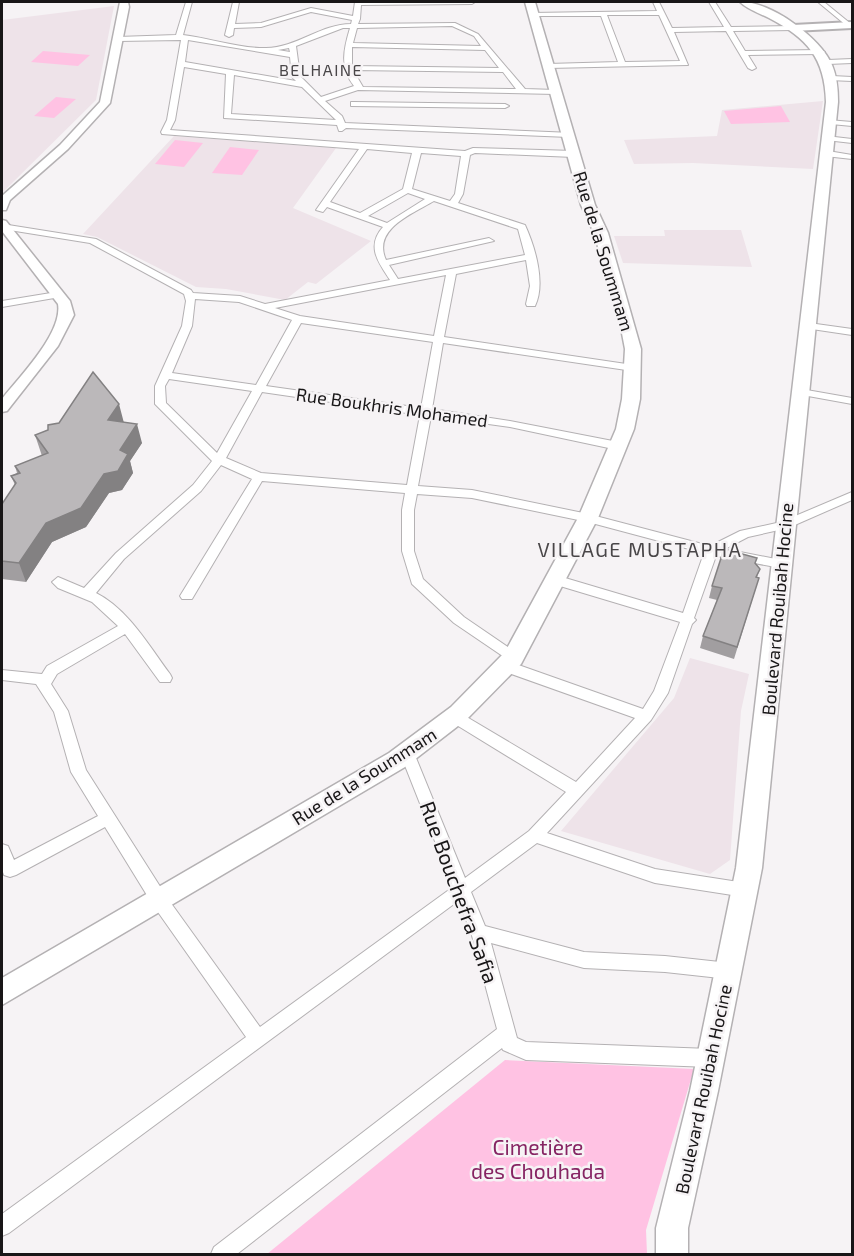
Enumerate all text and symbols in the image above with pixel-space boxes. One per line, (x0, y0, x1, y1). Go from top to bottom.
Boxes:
district label: BELHAINE (279, 60, 363, 79)
street label: Rue de la Soummam (569, 168, 639, 334)
street label: Rue Boukhris Mohamed (295, 383, 489, 431)
street label: Boulevard Rouibah Hocine (757, 502, 797, 716)
district label: VILLAGE MUSTAPHA (537, 537, 743, 561)
street label: Rue de la Soummam (288, 723, 440, 829)
street label: Rue Bouchefra Safia (415, 798, 505, 986)
street label: Boulevard Rouibah Hocine (670, 982, 736, 1196)
park label: Cimetière des Chouhada (471, 1134, 605, 1183)

